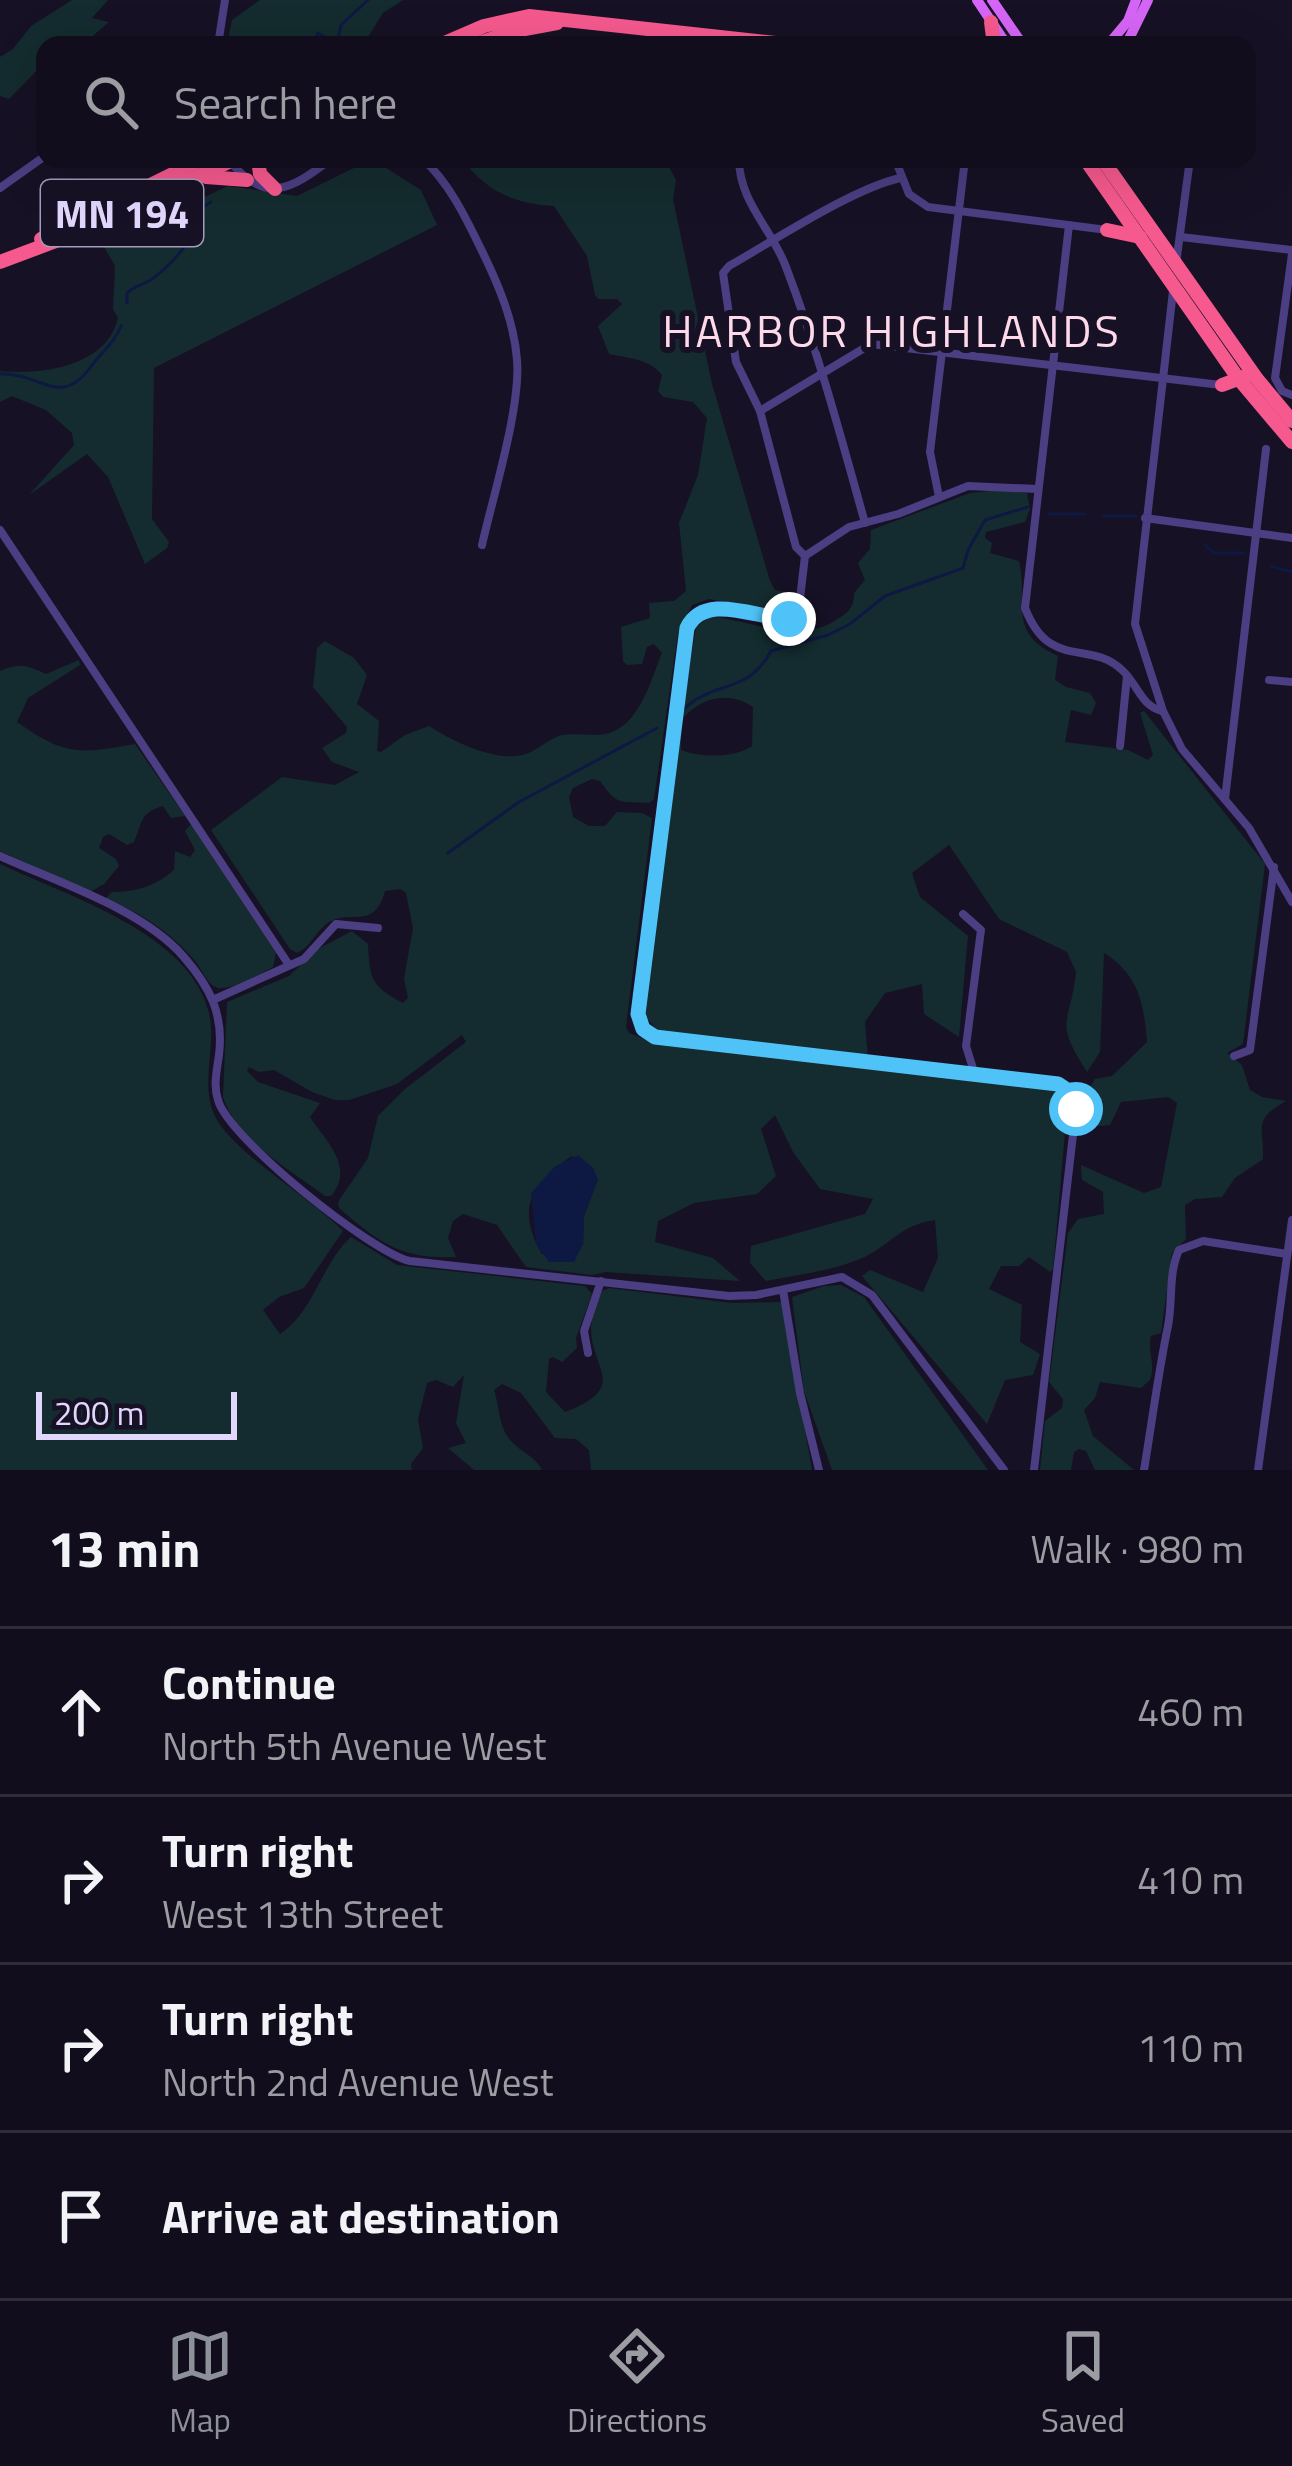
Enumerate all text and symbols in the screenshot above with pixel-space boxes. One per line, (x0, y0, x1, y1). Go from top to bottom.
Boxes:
search box (36, 36, 1256, 168)
text: Search here (174, 68, 397, 136)
icon: search (78, 69, 144, 135)
road number: MN 194 (41, 180, 203, 246)
district label: HARBOR HIGHLANDS (662, 296, 1122, 364)
route end (762, 592, 816, 646)
route start (1049, 1082, 1103, 1136)
scale bar (36, 1386, 237, 1439)
text: 200 m (54, 1388, 144, 1438)
text: 13 min (48, 1509, 201, 1587)
text: Walk · 980 m (1030, 1519, 1244, 1578)
text: Continue (162, 1648, 336, 1716)
icon: ahead (48, 1679, 114, 1745)
text: 460 m (1137, 1682, 1244, 1741)
text: North 5th Avenue West (162, 1716, 546, 1775)
text: Turn right (162, 1816, 353, 1884)
icon: right (48, 1847, 114, 1913)
text: 410 m (1137, 1850, 1244, 1909)
text: West 13th Street (162, 1884, 443, 1943)
text: Turn right (162, 1984, 353, 2052)
icon: right (48, 2015, 114, 2081)
text: 110 m (1137, 2018, 1244, 2077)
text: North 2nd Avenue West (162, 2052, 553, 2111)
text: Arrive at destination (162, 2182, 560, 2250)
icon: arrive (48, 2183, 114, 2249)
tab: Map (167, 2323, 233, 2445)
tab: Directions (567, 2323, 707, 2445)
tab: Saved (1041, 2323, 1125, 2445)

